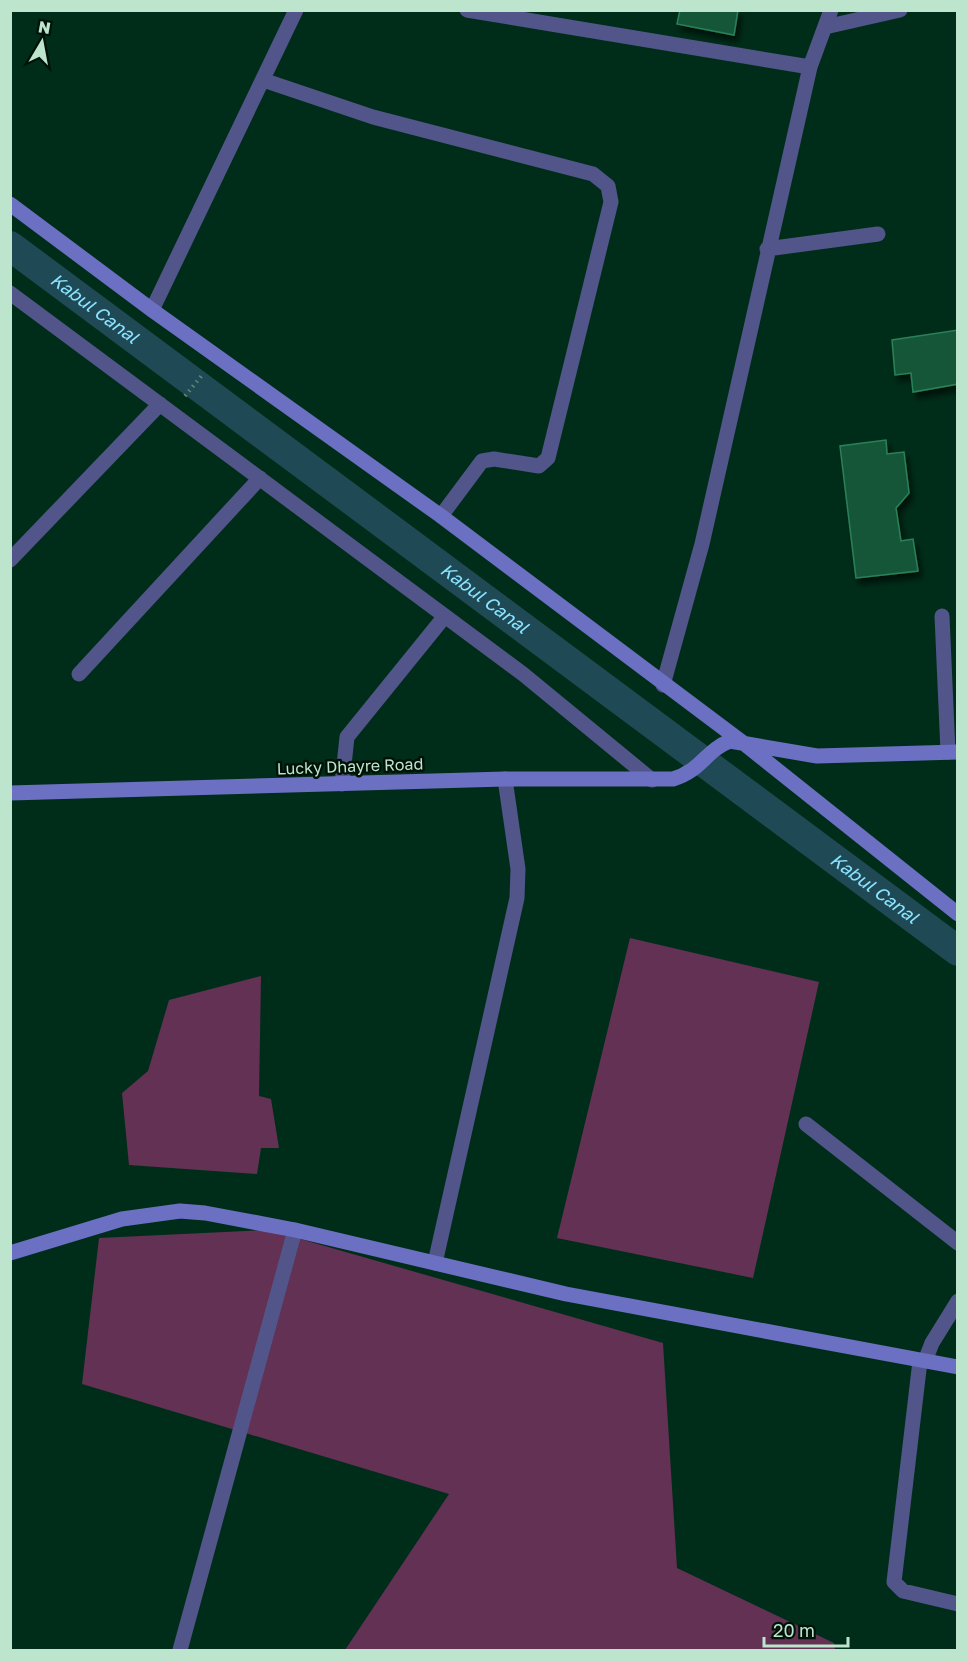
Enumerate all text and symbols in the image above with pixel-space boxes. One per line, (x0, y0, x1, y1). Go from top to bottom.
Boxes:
north arrow (12, 12, 72, 72)
text: N (37, 16, 52, 38)
water label: Kabul Canal (47, 268, 144, 348)
water label: Kabul Canal (437, 558, 534, 638)
street label: Lucky Dhayre Road (276, 753, 424, 779)
water label: Kabul Canal (826, 848, 924, 929)
scale bar (764, 1610, 848, 1648)
text: 20 m (773, 1619, 815, 1641)

